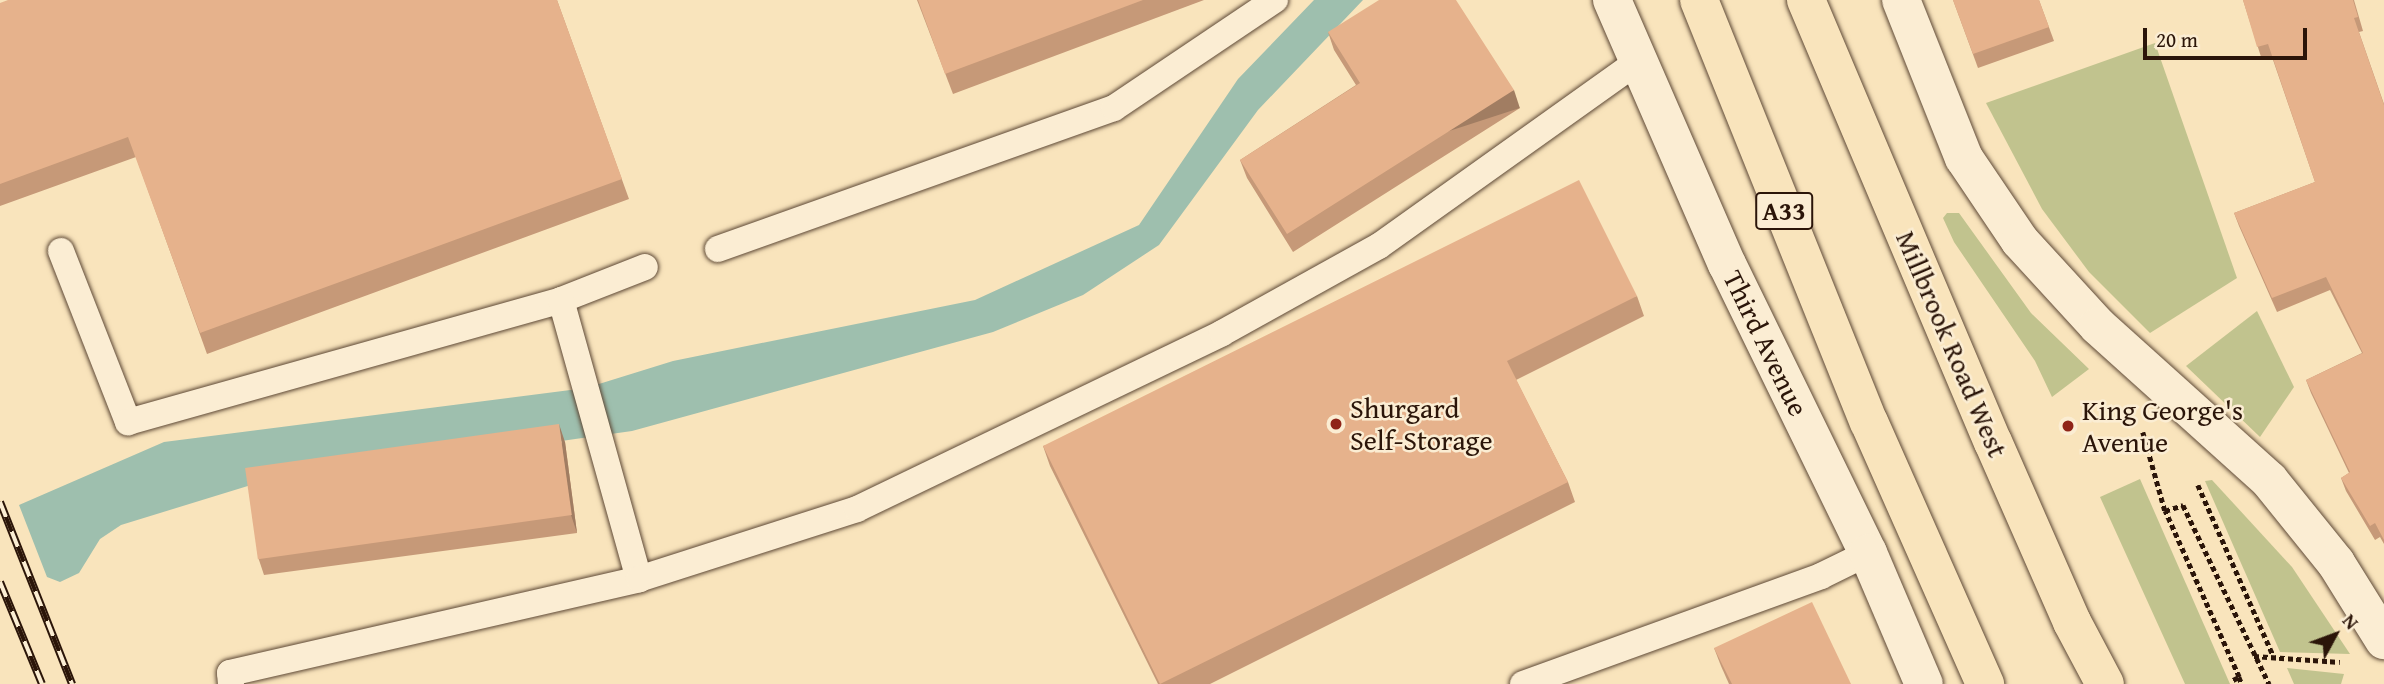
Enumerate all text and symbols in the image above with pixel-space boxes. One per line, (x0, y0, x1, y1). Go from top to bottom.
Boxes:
scale bar (2146, 14, 2310, 58)
text: 20 m (2156, 24, 2198, 55)
road number: A33 (1754, 188, 1814, 233)
street label: Millbrook Road West (1889, 226, 2015, 462)
street label: Third Avenue (1716, 265, 1816, 421)
place label: Shurgard Self-Storage (1350, 391, 1493, 457)
place label: King George's Avenue (2082, 393, 2243, 459)
marker: Shurgard Self-Storage (1328, 416, 1344, 432)
marker: King George's Avenue (2060, 418, 2076, 434)
north arrow (2300, 600, 2370, 670)
text: N (2336, 607, 2366, 635)

